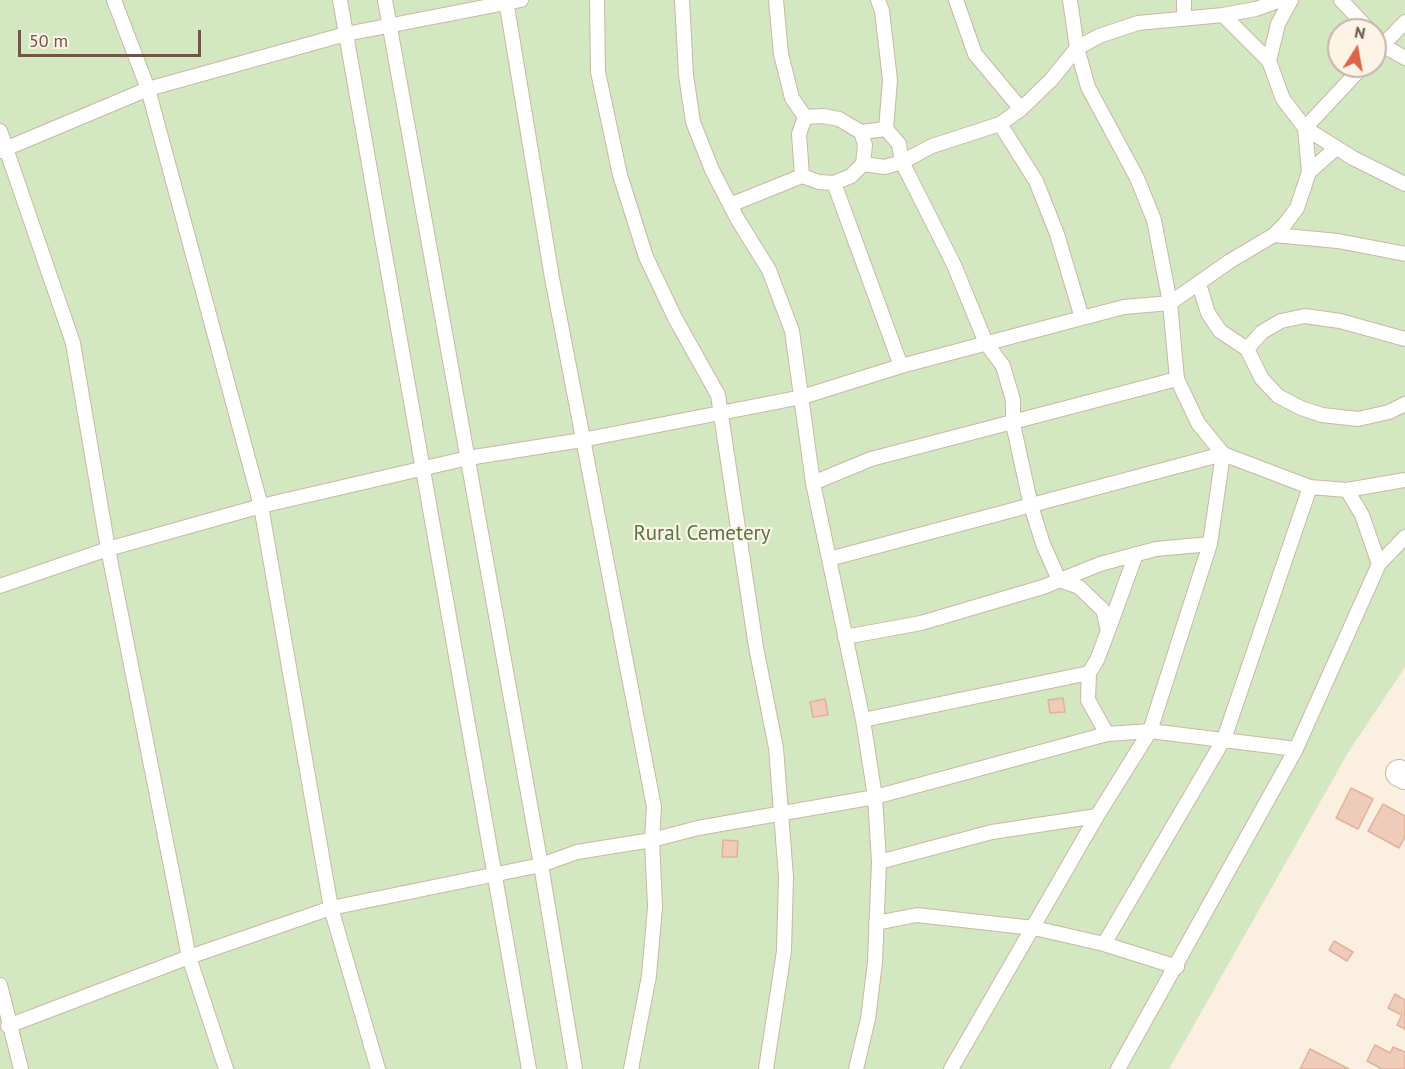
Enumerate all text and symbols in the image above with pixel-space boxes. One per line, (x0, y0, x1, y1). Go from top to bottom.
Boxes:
scale bar (21, 18, 204, 56)
north arrow (1327, 18, 1387, 78)
text: N (1353, 21, 1367, 43)
text: 50 m (29, 29, 68, 52)
park label: Rural Cemetery (633, 521, 771, 547)

